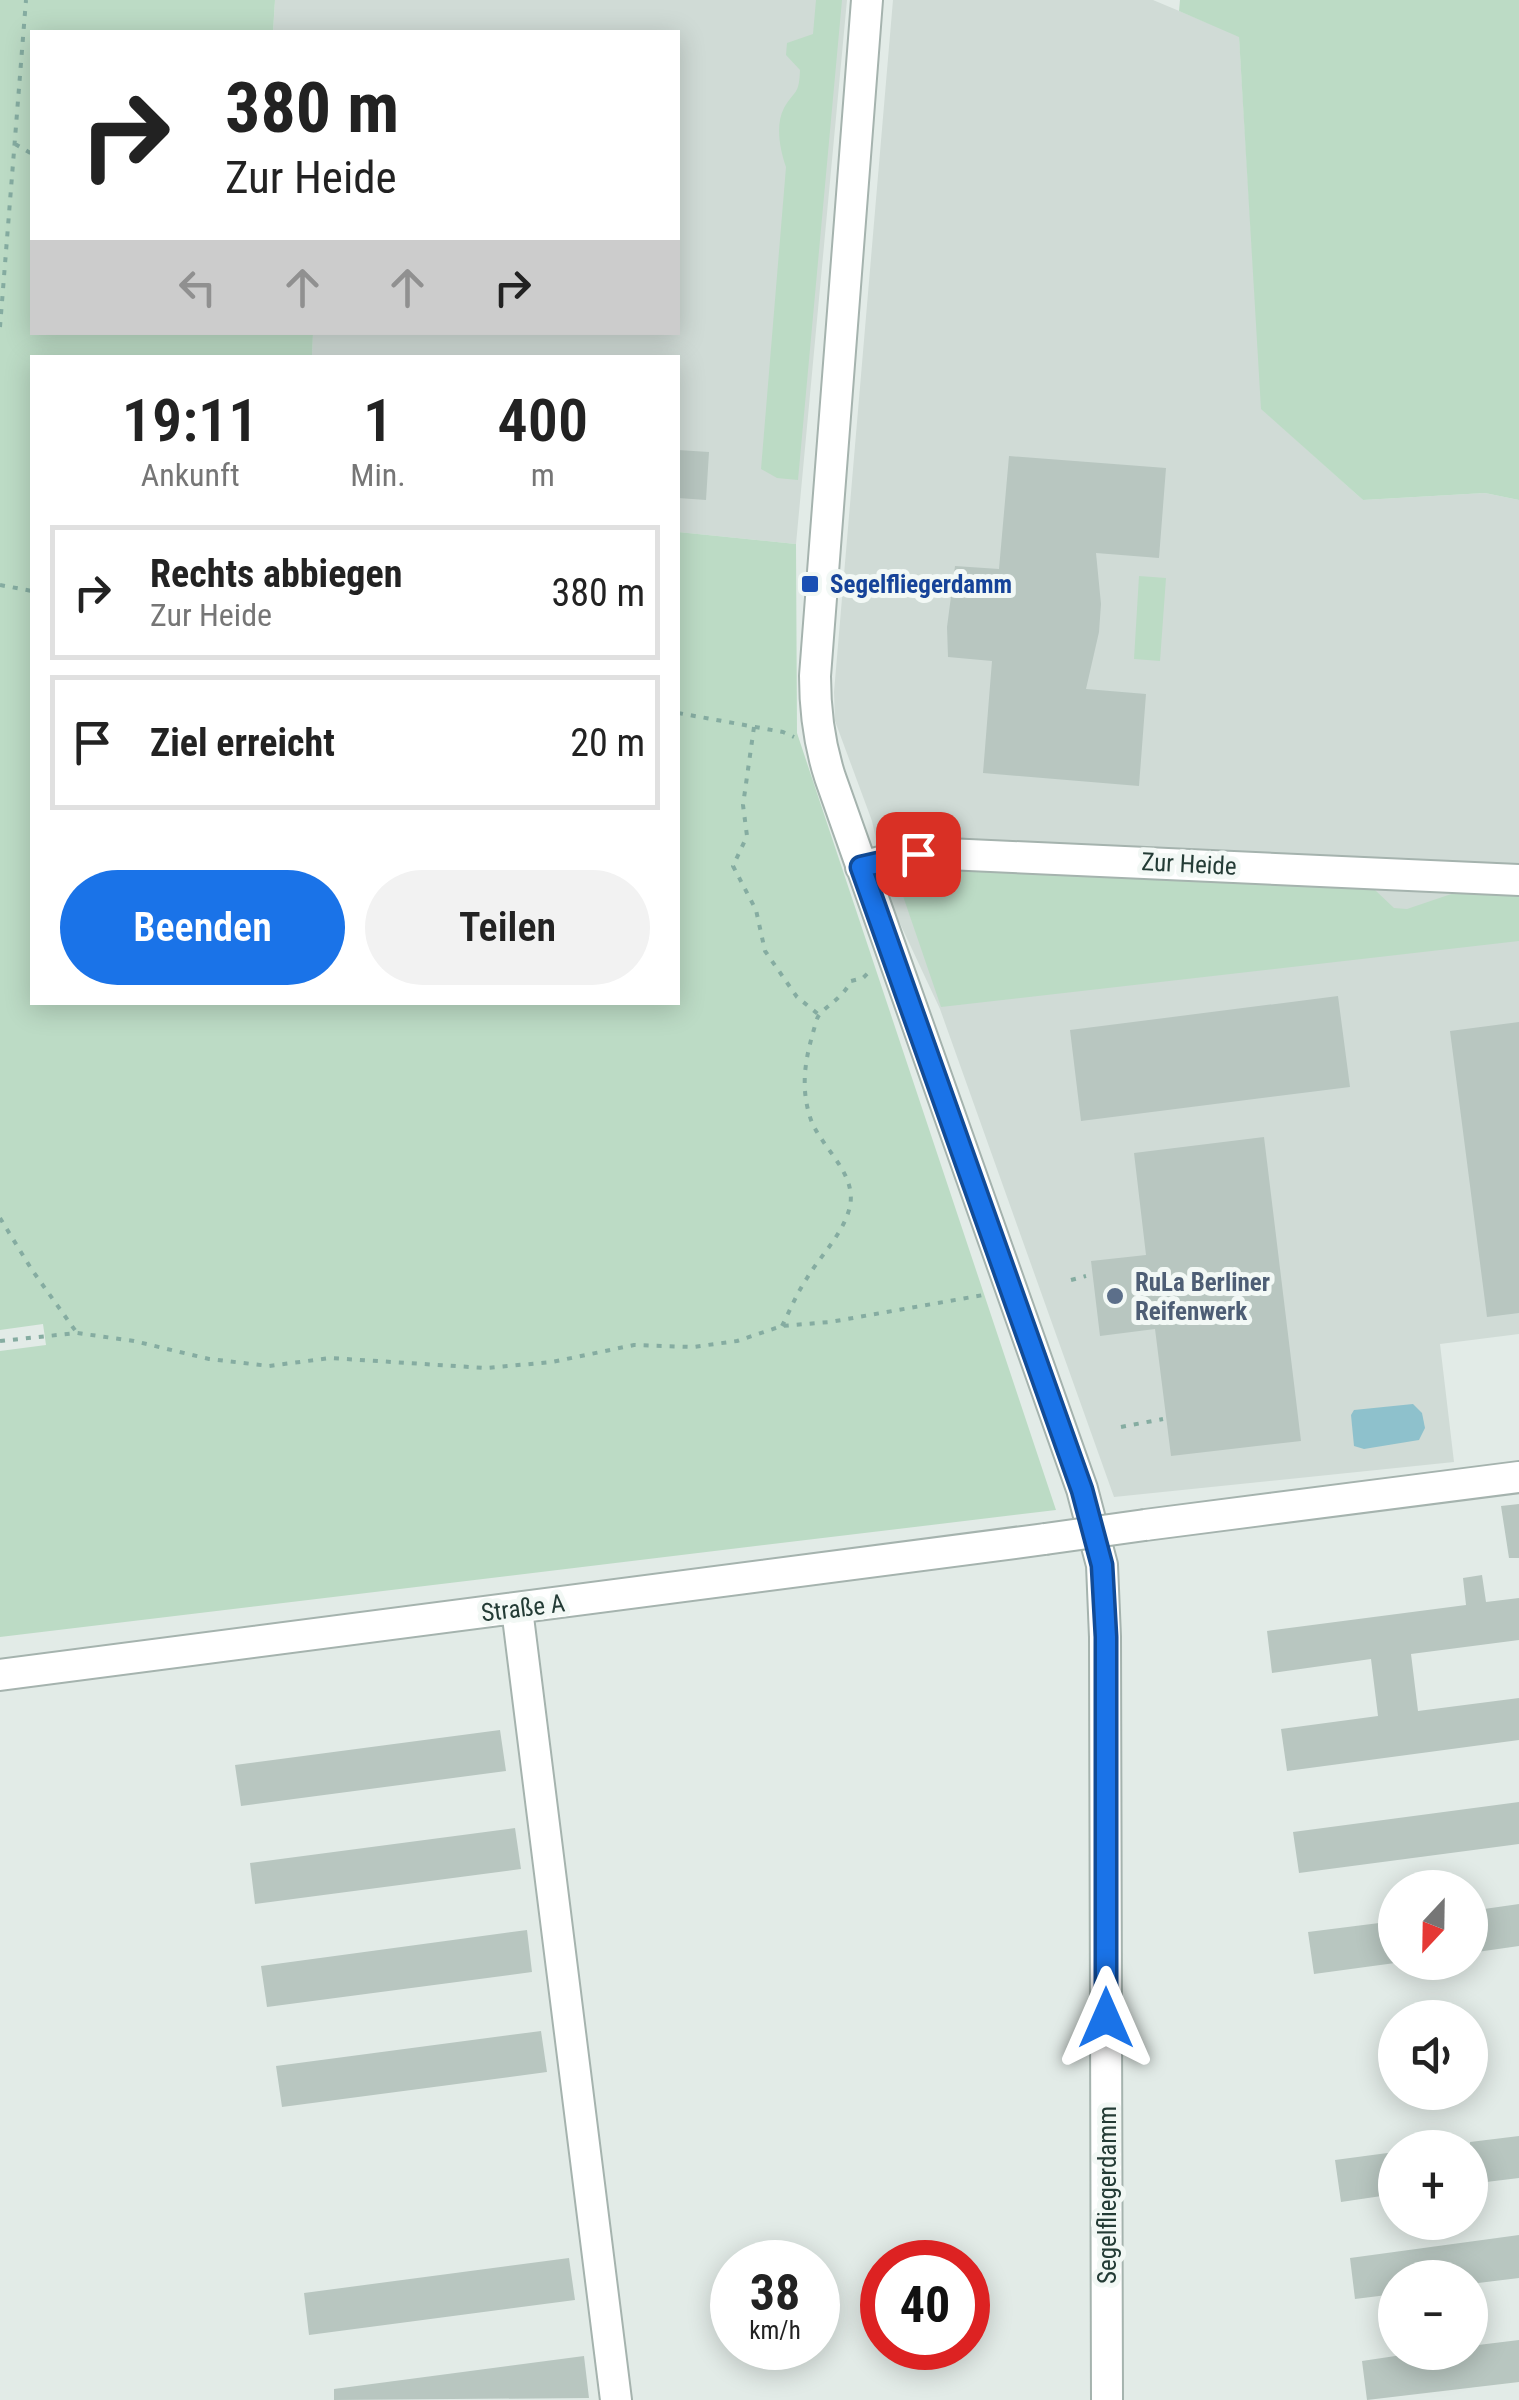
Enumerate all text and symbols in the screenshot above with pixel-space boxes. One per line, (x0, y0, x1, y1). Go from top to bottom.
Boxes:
text: 380 m (225, 67, 399, 149)
icon: right (60, 70, 190, 200)
text: Zur Heide (225, 151, 397, 204)
icon: left (170, 260, 225, 315)
icon: ahead (275, 260, 330, 315)
icon: ahead (380, 260, 435, 315)
icon: right (485, 260, 540, 315)
text: 19:11 (122, 385, 258, 456)
text: 1 (363, 385, 393, 456)
text: 400 (498, 385, 588, 456)
text: Ankunft (141, 456, 240, 494)
text: Min. (350, 456, 406, 494)
text: m (531, 456, 555, 494)
text: Rechts abbiegen (150, 552, 402, 596)
icon: right (65, 565, 120, 620)
place label: Segelfliegerdamm (830, 570, 1012, 599)
text: 380 m (551, 571, 645, 615)
marker: Segelfliegerdamm (799, 573, 821, 595)
text: Zur Heide (150, 596, 272, 634)
icon: arrive (65, 715, 120, 770)
text: Ziel erreicht (150, 721, 335, 765)
text: 20 m (570, 721, 645, 765)
pin (876, 812, 961, 897)
icon: arrive (891, 827, 946, 882)
street label: Zur Heide (1141, 847, 1237, 881)
button: Beenden (60, 870, 345, 985)
button: Teilen (365, 870, 650, 985)
place label: RuLa Berliner Reifenwerk (1135, 1268, 1270, 1326)
marker: RuLa Berliner Reifenwerk (1104, 1285, 1126, 1307)
street label: Straße A (479, 1588, 567, 1628)
north arrow (1378, 1870, 1488, 1980)
map controls (1378, 1870, 1488, 2370)
position arrow (1054, 1966, 1158, 2070)
button: sound (1378, 2000, 1488, 2110)
street label: Segelfliegerdamm (1093, 2106, 1122, 2284)
button: + (1378, 2130, 1488, 2240)
speed limit sign: 40 (860, 2240, 990, 2370)
button: − (1378, 2260, 1488, 2370)
text: 38 (750, 2264, 800, 2322)
text: km/h (749, 2316, 801, 2345)

